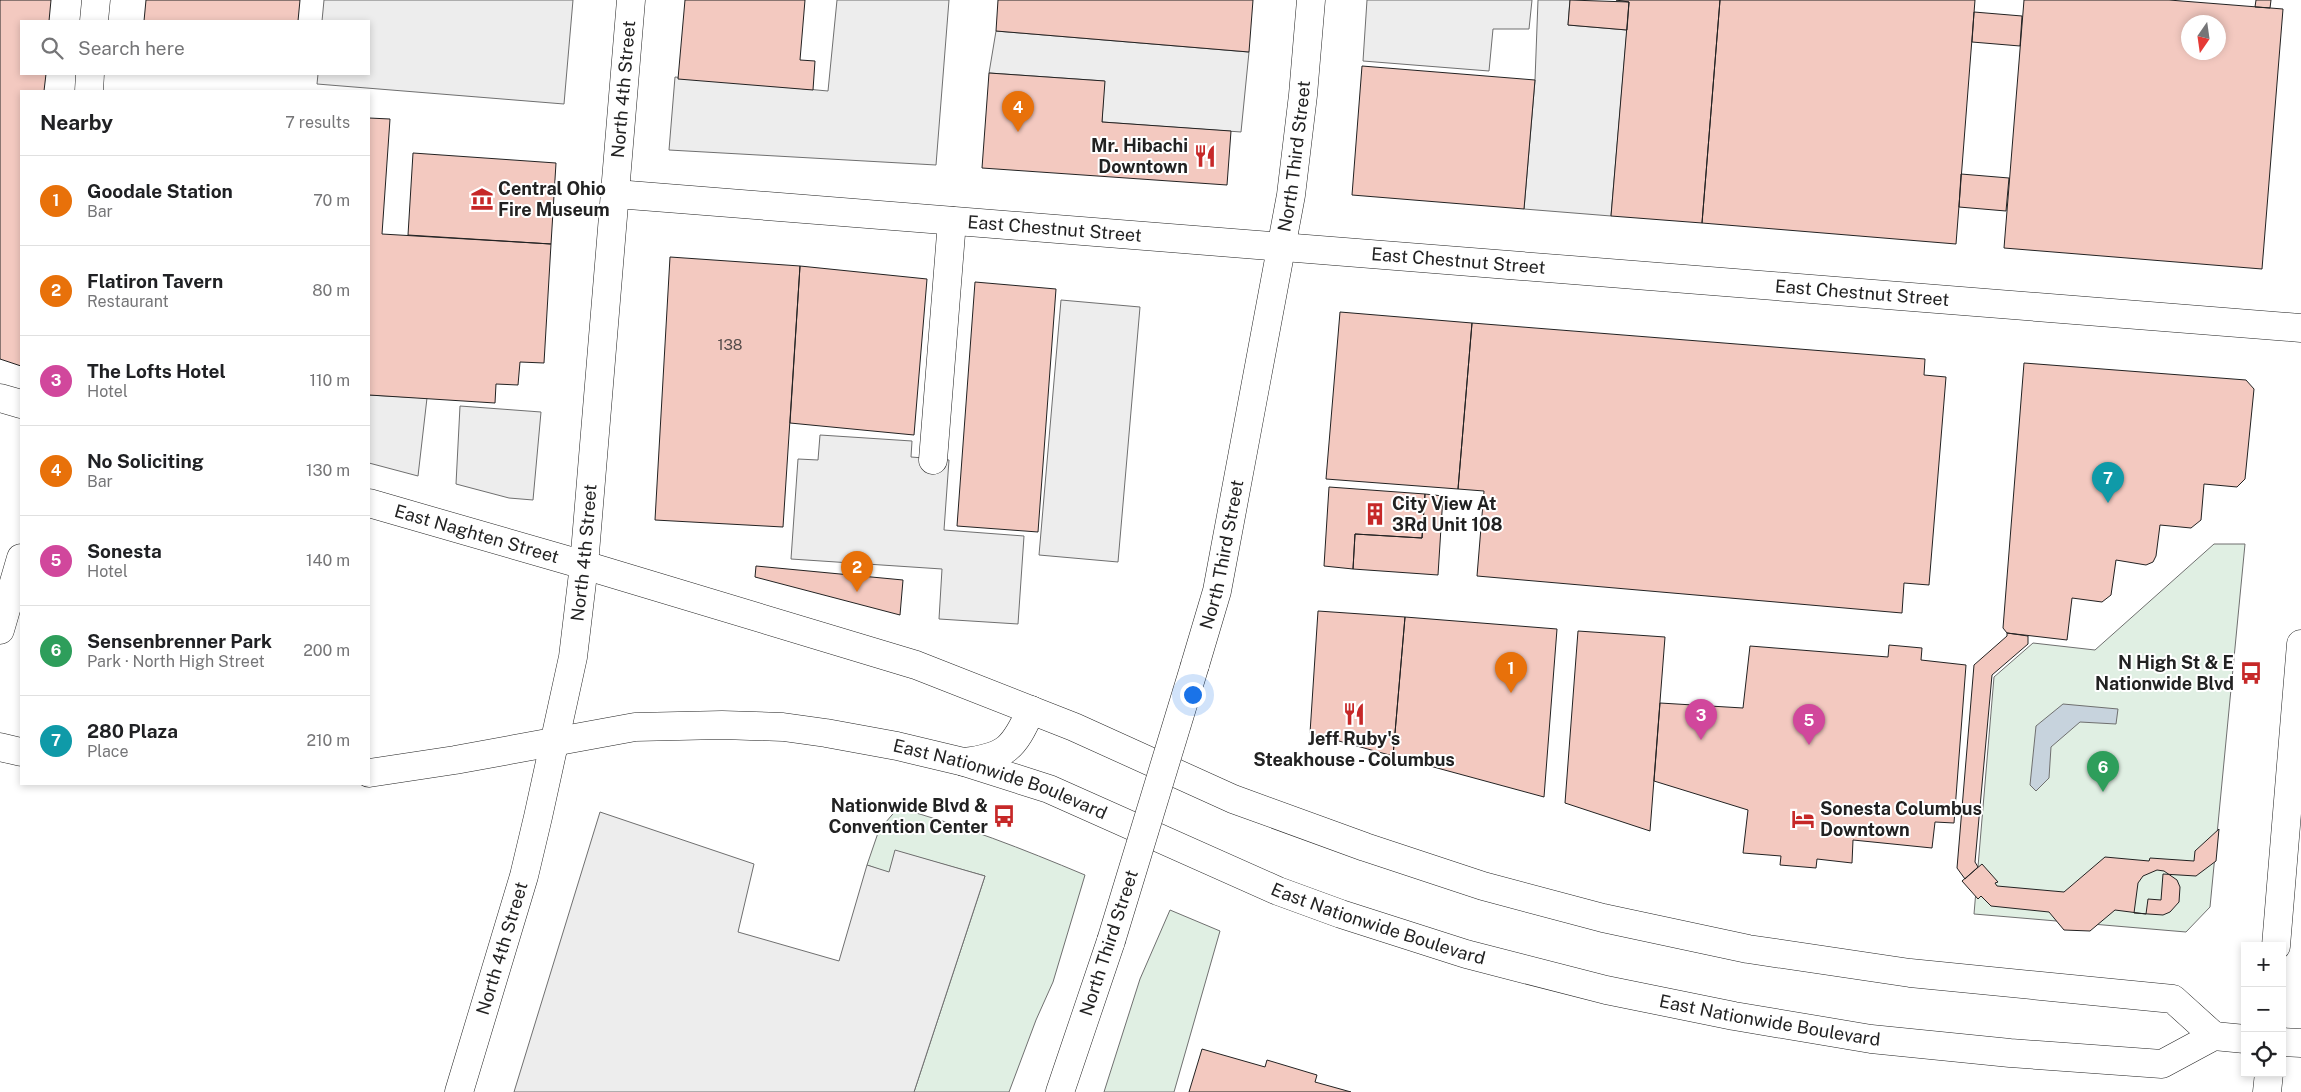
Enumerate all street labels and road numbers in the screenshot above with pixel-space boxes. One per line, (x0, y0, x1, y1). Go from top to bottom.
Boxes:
street label: North 4th Street (607, 20, 639, 159)
street label: North Third Street (1273, 80, 1314, 234)
street label: East Chestnut Street (967, 211, 1143, 246)
street label: East Chestnut Street (1370, 243, 1546, 278)
street label: East Chestnut Street (1774, 275, 1950, 310)
street label: North Third Street (1195, 478, 1248, 632)
street label: North 4th Street (566, 483, 601, 622)
street label: East Naghten Street (392, 500, 561, 567)
street label: East Nationwide Boulevard (891, 734, 1110, 824)
street label: North Third Street (1075, 867, 1142, 1019)
street label: East Nationwide Boulevard (1268, 878, 1488, 969)
street label: North 4th Street (472, 879, 532, 1017)
street label: East Nationwide Boulevard (1658, 990, 1881, 1050)

